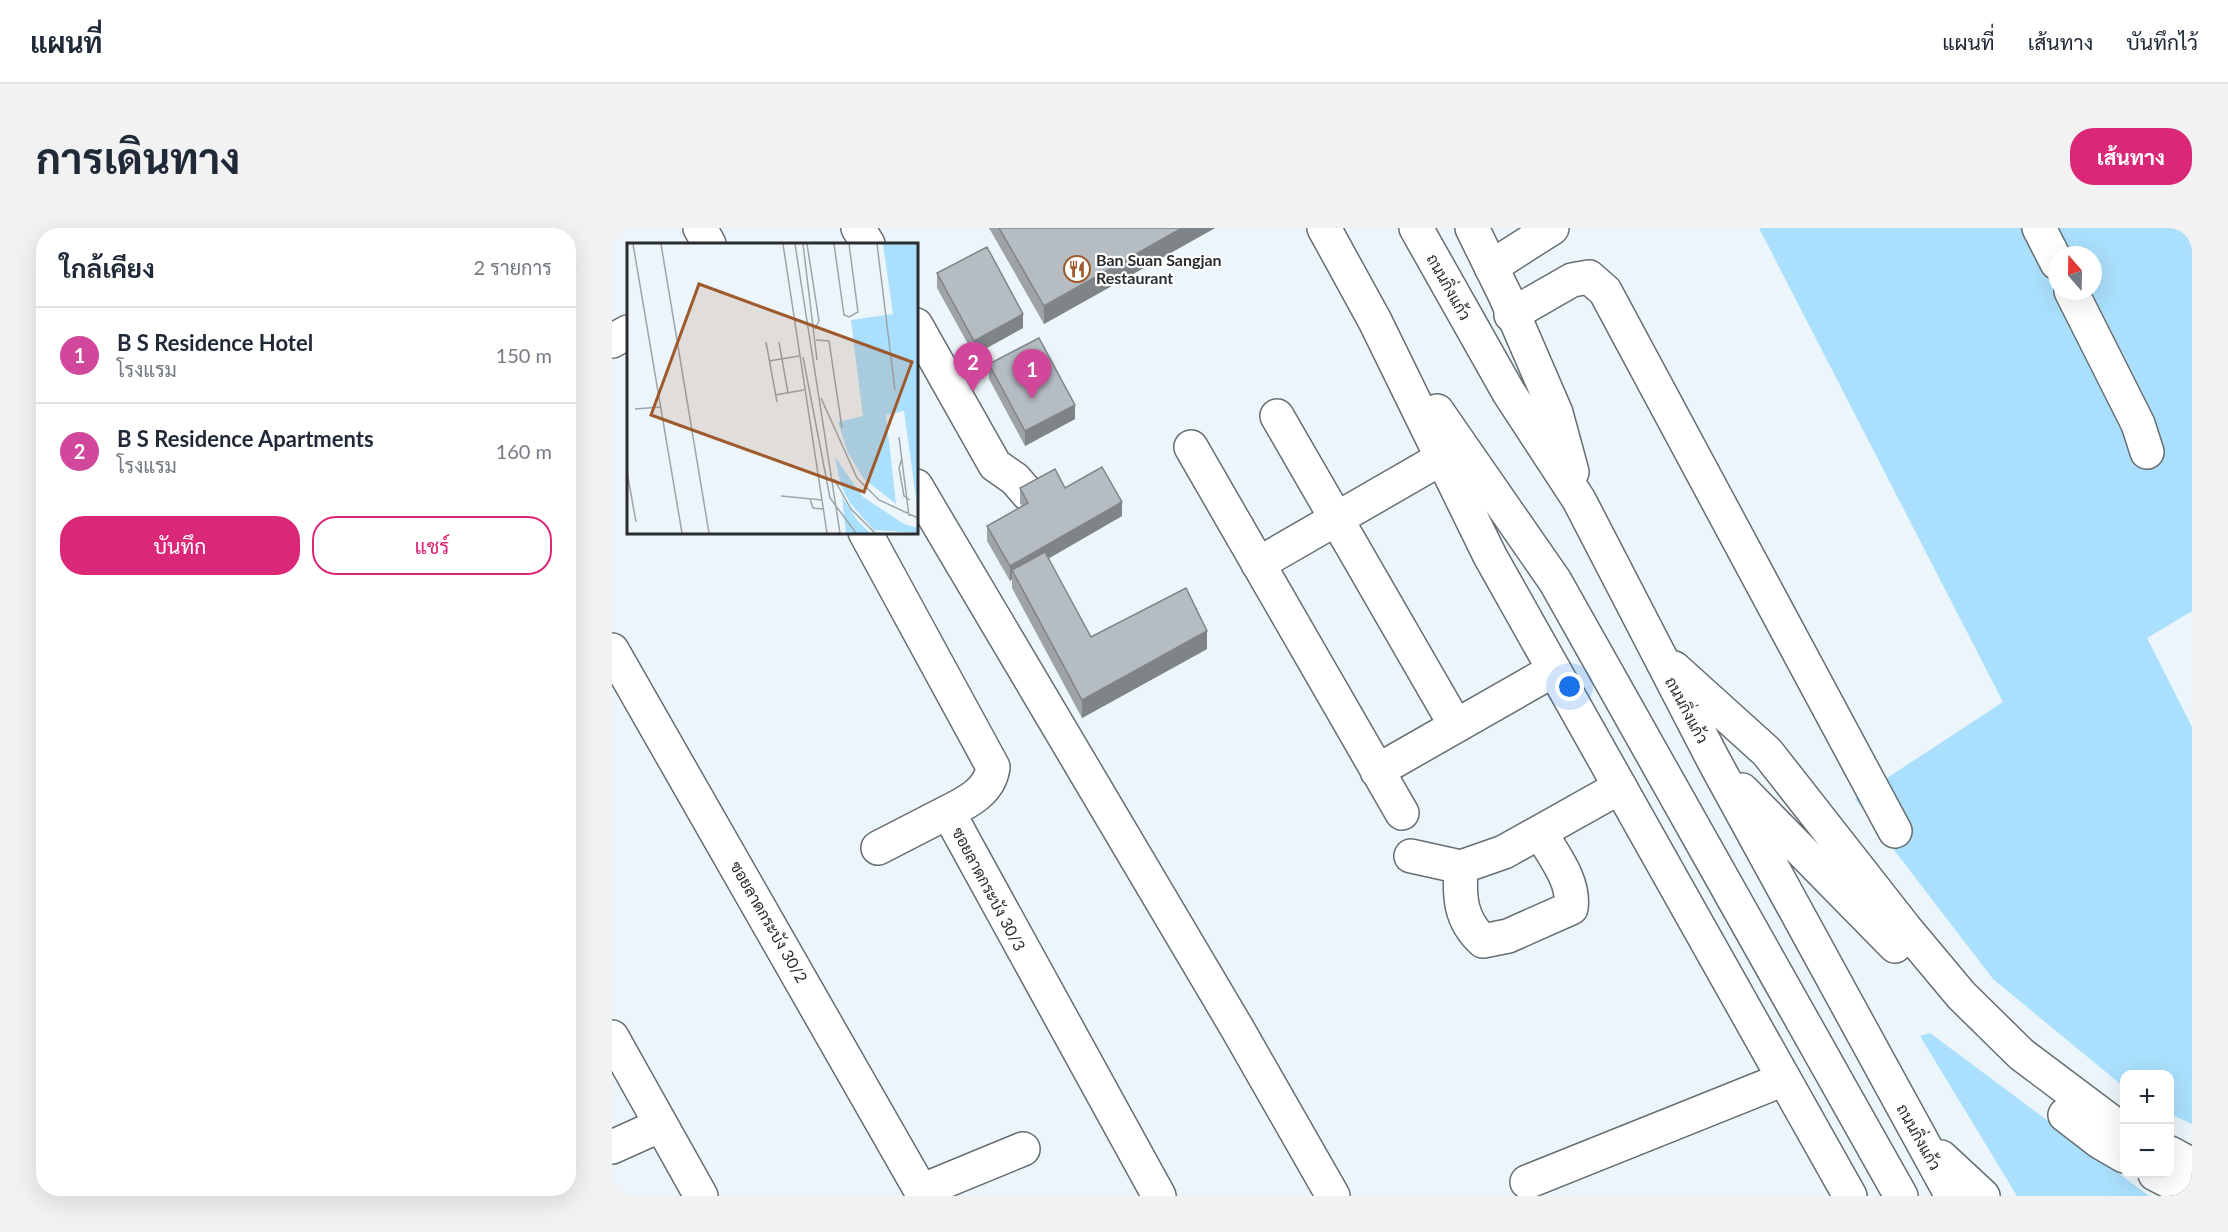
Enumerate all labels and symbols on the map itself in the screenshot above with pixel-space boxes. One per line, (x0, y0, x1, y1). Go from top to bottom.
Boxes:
inset map (627, 243, 918, 534)
north arrow (2048, 246, 2102, 300)
street label: ถนนกิ่งแก้ว (1423, 249, 1478, 323)
place label: Ban Suan Sangjan Restaurant (1096, 250, 1222, 287)
restaurant icon: Ban Suan Sangjan Restaurant (1062, 254, 1092, 284)
pin: 2 (954, 342, 992, 392)
pin: 1 (1012, 350, 1052, 399)
your location (1555, 672, 1584, 701)
street label: ถนนกิ่งแก้ว (1662, 672, 1716, 746)
street label: ซอยลาดกระบัง 30/3 (949, 824, 1030, 954)
street label: ซอยลาดกระบัง 30/2 (727, 858, 812, 986)
street label: ถนนกิ่งแก้ว (1893, 1099, 1948, 1173)

